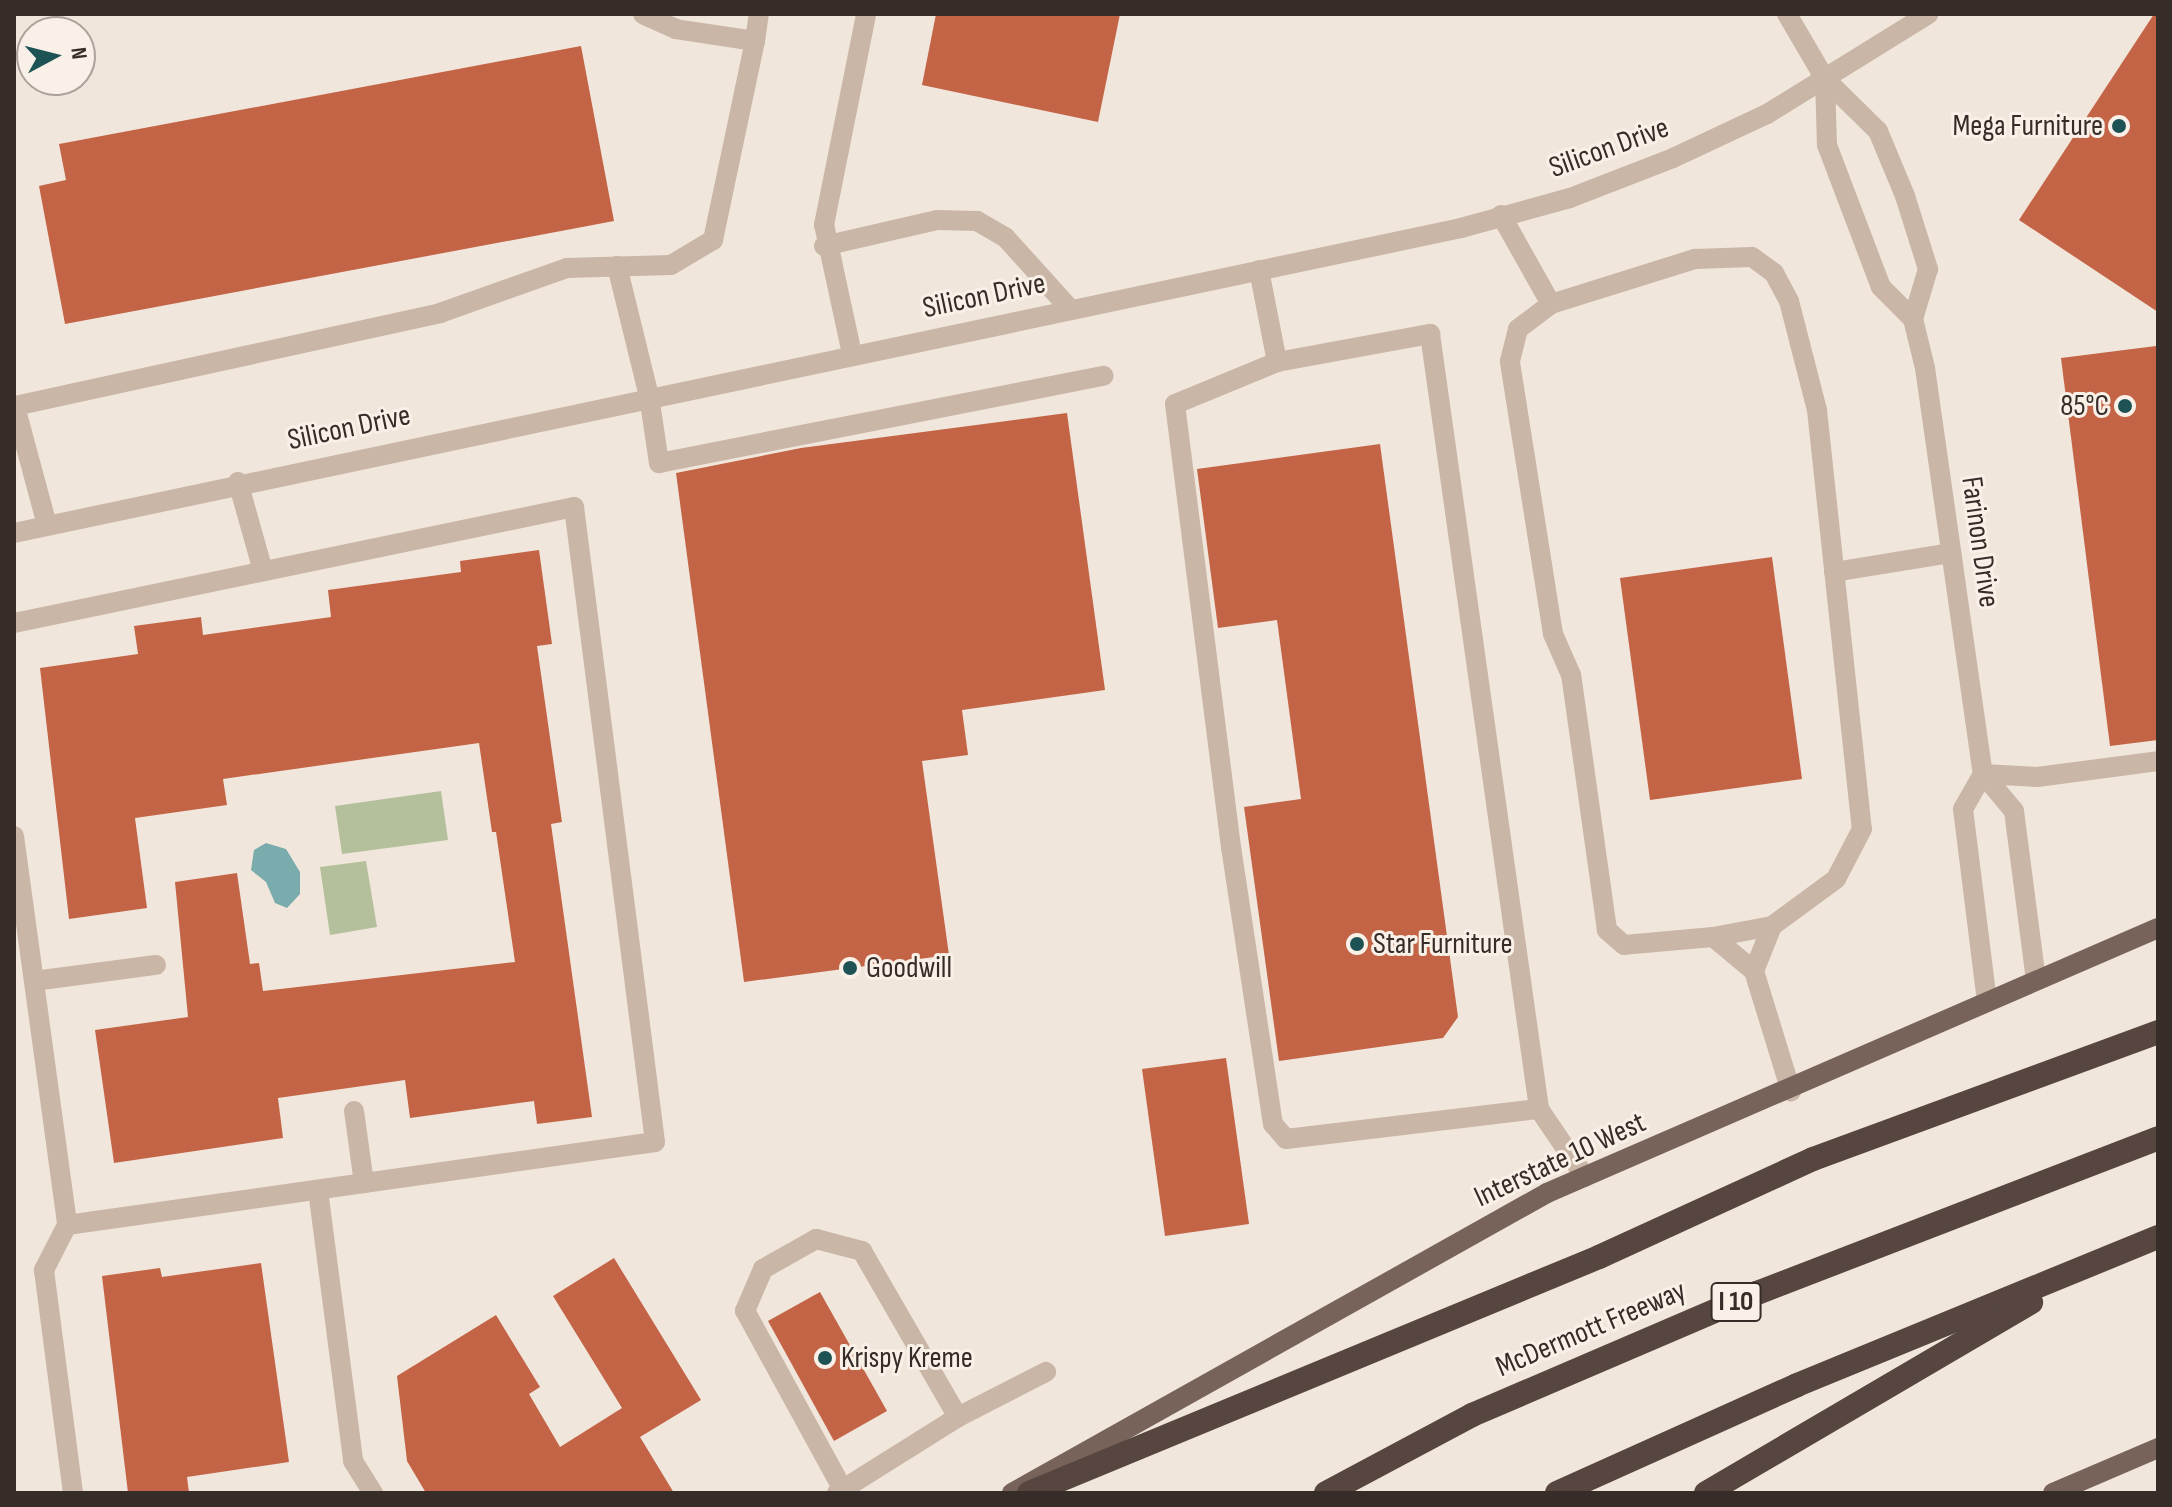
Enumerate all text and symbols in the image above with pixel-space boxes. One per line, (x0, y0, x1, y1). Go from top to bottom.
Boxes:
north arrow (16, 16, 96, 96)
text: N (64, 46, 92, 61)
place label: Mega Furniture (1952, 108, 2103, 144)
street label: Silicon Drive (1544, 110, 1674, 186)
marker: Mega Furniture (2110, 117, 2128, 135)
street label: Silicon Drive (919, 265, 1049, 327)
place label: 85°C (2060, 388, 2109, 424)
street label: Silicon Drive (284, 397, 414, 459)
marker: 85°C (2116, 397, 2134, 415)
street label: Farinon Drive (1953, 474, 2007, 610)
place label: Star Furniture (1373, 926, 1513, 962)
marker: Star Furniture (1348, 935, 1366, 953)
place label: Goodwill (866, 950, 952, 986)
marker: Goodwill (841, 959, 859, 977)
street label: Interstate 10 West (1469, 1105, 1651, 1215)
street label: McDermott Freeway (1491, 1273, 1691, 1385)
road number: I 10 (1710, 1278, 1762, 1326)
place label: Krispy Kreme (841, 1340, 973, 1376)
marker: Krispy Kreme (816, 1349, 834, 1367)

